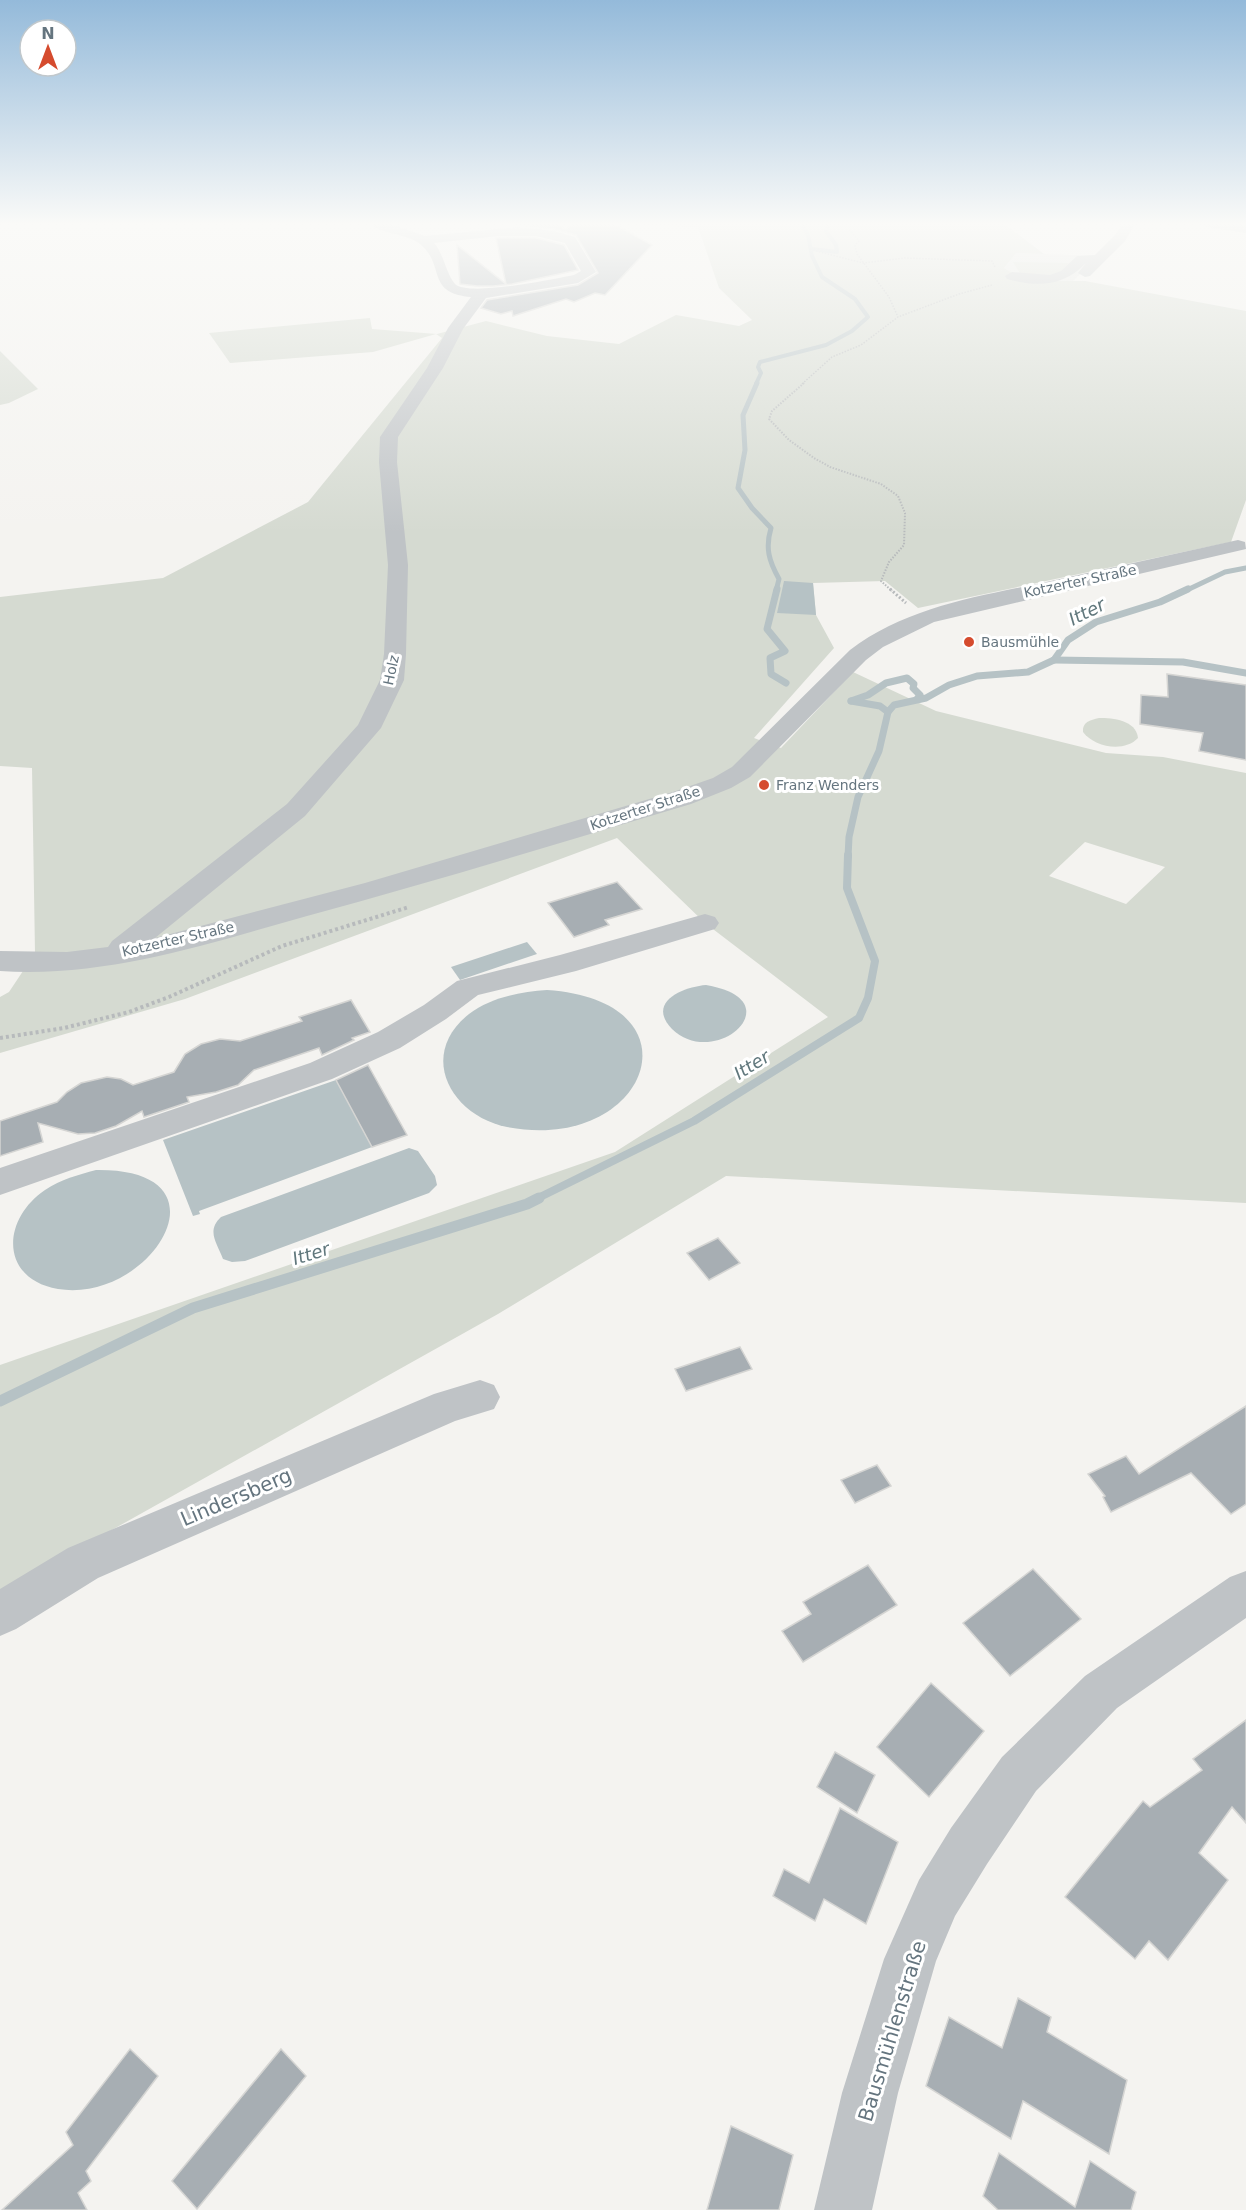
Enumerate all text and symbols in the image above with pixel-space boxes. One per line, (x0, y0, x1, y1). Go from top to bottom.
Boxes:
north arrow (18, 18, 78, 78)
text: N (41, 24, 55, 43)
street label: Kotzerter Straße (1022, 561, 1138, 601)
water label: Itter (1065, 593, 1110, 630)
place label: Bausmühle (981, 634, 1059, 650)
marker: Bausmühle (962, 635, 976, 649)
street label: Holz (380, 653, 402, 687)
place label: Franz Wenders (776, 777, 879, 793)
marker: Franz Wenders (757, 778, 771, 792)
street label: Kotzerter Straße (588, 783, 702, 833)
street label: Kotzerter Straße (120, 918, 236, 960)
water label: Itter (730, 1045, 775, 1084)
water label: Itter (290, 1237, 334, 1269)
street label: Lindersberg (177, 1463, 295, 1531)
street label: Bausmühlenstraße (853, 1938, 931, 2124)

